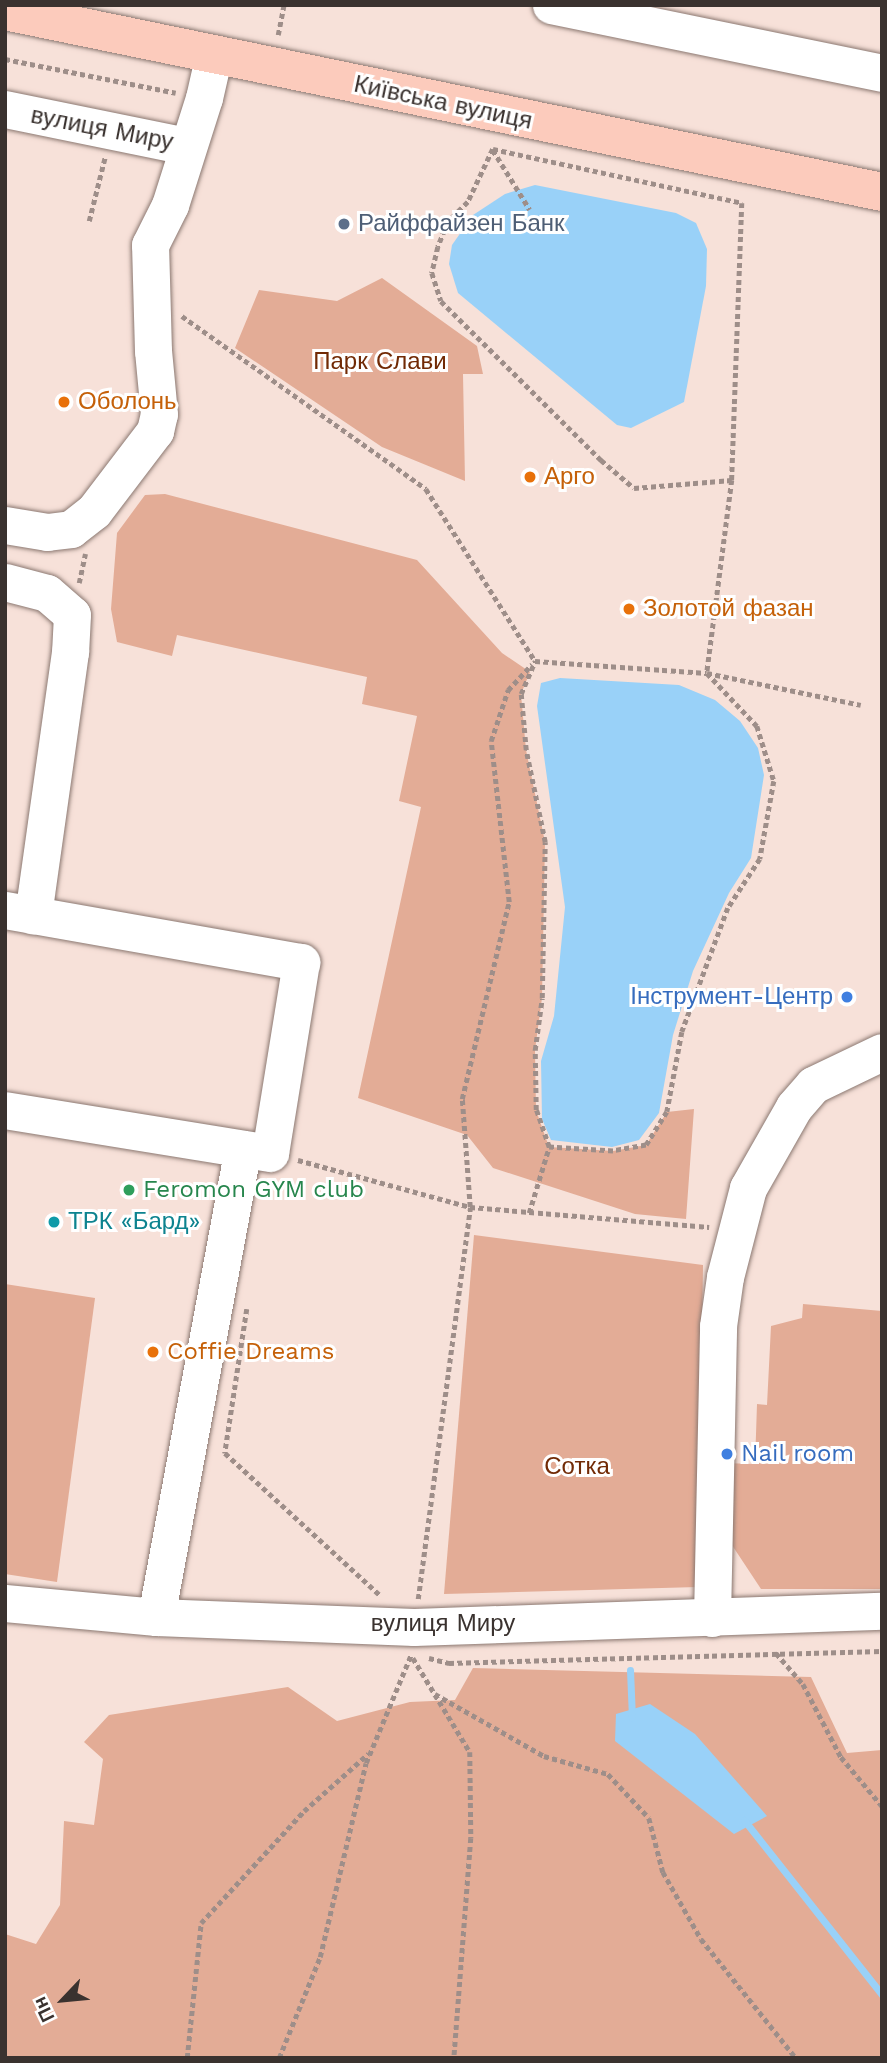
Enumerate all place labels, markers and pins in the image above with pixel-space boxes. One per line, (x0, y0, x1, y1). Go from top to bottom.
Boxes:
place label: Райффайзен Банк (358, 210, 565, 238)
marker: Райффайзен Банк (336, 216, 352, 232)
place label: Оболонь (78, 388, 177, 416)
marker: Оболонь (56, 394, 72, 410)
place label: Арго (544, 463, 595, 491)
marker: Арго (522, 469, 538, 485)
place label: Золотой фазан (643, 595, 814, 623)
marker: Золотой фазан (621, 601, 637, 617)
place label: Інструмент-Центр (630, 983, 833, 1011)
marker: Інструмент-Центр (839, 989, 855, 1005)
place label: Feromon GYM club (143, 1176, 364, 1204)
marker: Feromon GYM club (121, 1182, 137, 1198)
place label: ТРК «Бард» (68, 1208, 200, 1236)
marker: ТРК «Бард» (46, 1214, 62, 1230)
place label: Coffie Dreams (167, 1338, 334, 1366)
marker: Coffie Dreams (145, 1344, 161, 1360)
place label: Nail room (741, 1440, 855, 1468)
marker: Nail room (719, 1446, 735, 1462)

